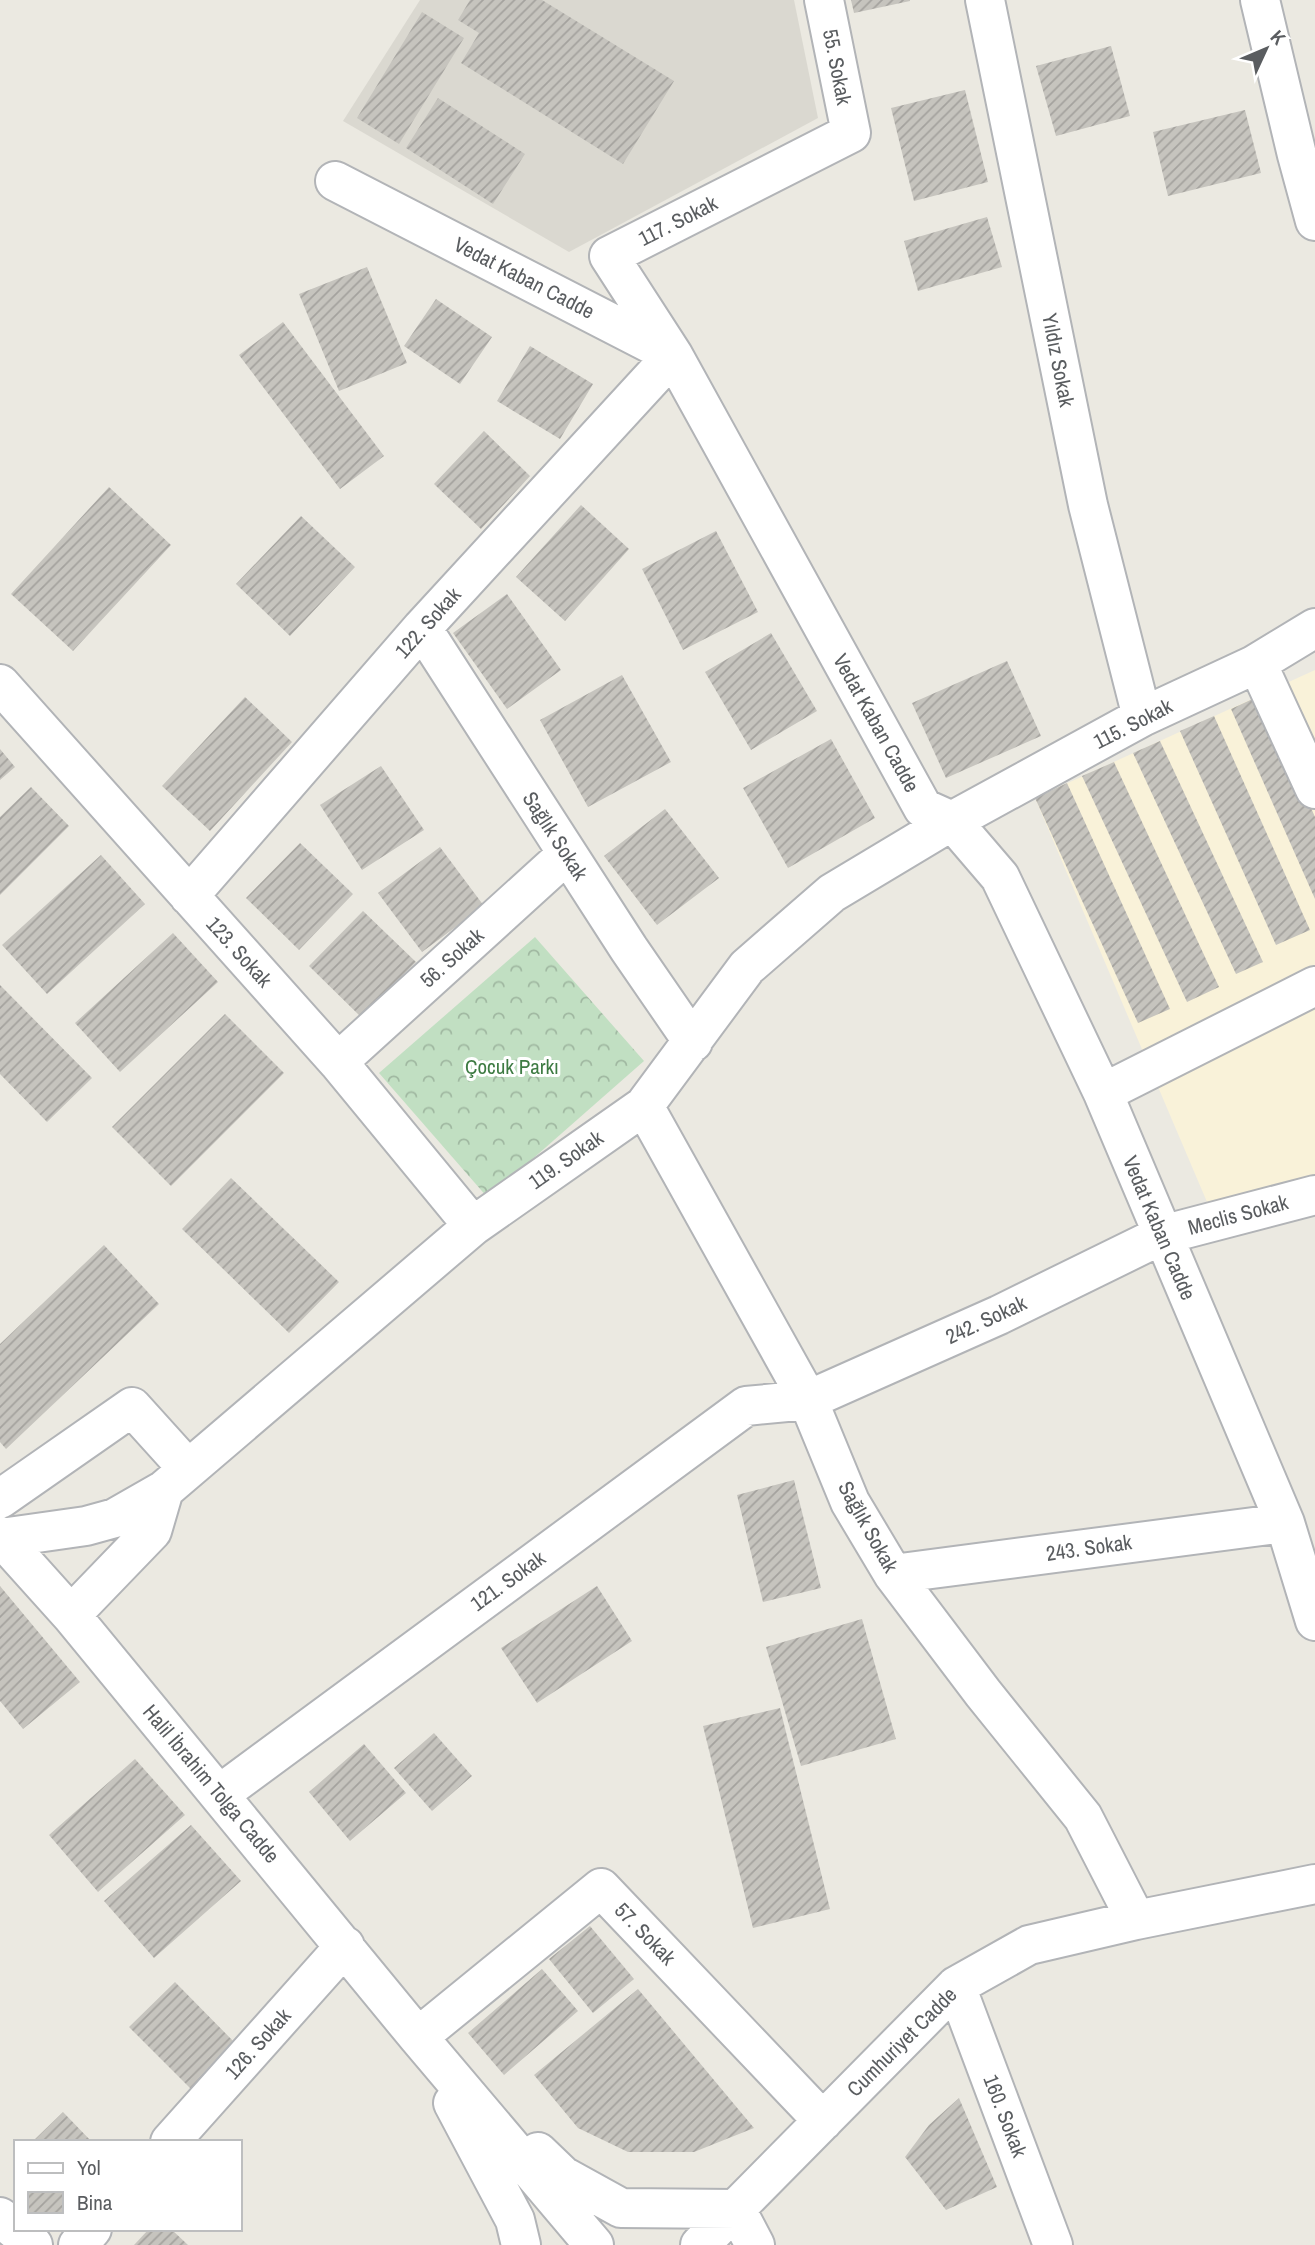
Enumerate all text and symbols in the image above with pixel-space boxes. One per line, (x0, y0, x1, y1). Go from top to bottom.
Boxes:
north arrow (1231, 14, 1301, 84)
text: K (1265, 24, 1292, 51)
street label: 55. Sokak (816, 27, 859, 108)
street label: 117. Sokak (633, 188, 723, 253)
street label: Vedat Kaban Cadde (449, 230, 599, 325)
street label: Yıldız Sokak (1035, 310, 1082, 410)
street label: 122. Sokak (388, 581, 467, 664)
street label: Vedat Kaban Cadde (826, 648, 926, 797)
street label: 115. Sokak (1088, 691, 1178, 756)
street label: Sağlık Sokak (516, 786, 595, 886)
street label: 123. Sokak (200, 910, 279, 994)
street label: 56. Sokak (414, 921, 490, 994)
park label: Çocuk Parkı (465, 1052, 559, 1081)
street label: 119. Sokak (523, 1123, 609, 1196)
street label: Vedat Kaban Cadde (1116, 1151, 1203, 1304)
street label: Meclis Sokak (1185, 1187, 1291, 1242)
street label: 242. Sokak (941, 1288, 1031, 1351)
street label: Sağlık Sokak (831, 1476, 906, 1578)
street label: 243. Sokak (1044, 1527, 1134, 1568)
street label: 121. Sokak (464, 1543, 551, 1618)
street label: Halil İbrahim Tolga Cadde (136, 1698, 286, 1869)
street label: 57. Sokak (608, 1896, 683, 1972)
street label: Cumhuriyet Cadde (840, 1980, 963, 2103)
street label: 126. Sokak (218, 2002, 297, 2085)
street label: 160. Sokak (976, 2070, 1035, 2162)
legend (14, 2140, 242, 2231)
text: Yol (77, 2153, 101, 2182)
text: Bina (77, 2188, 113, 2217)

